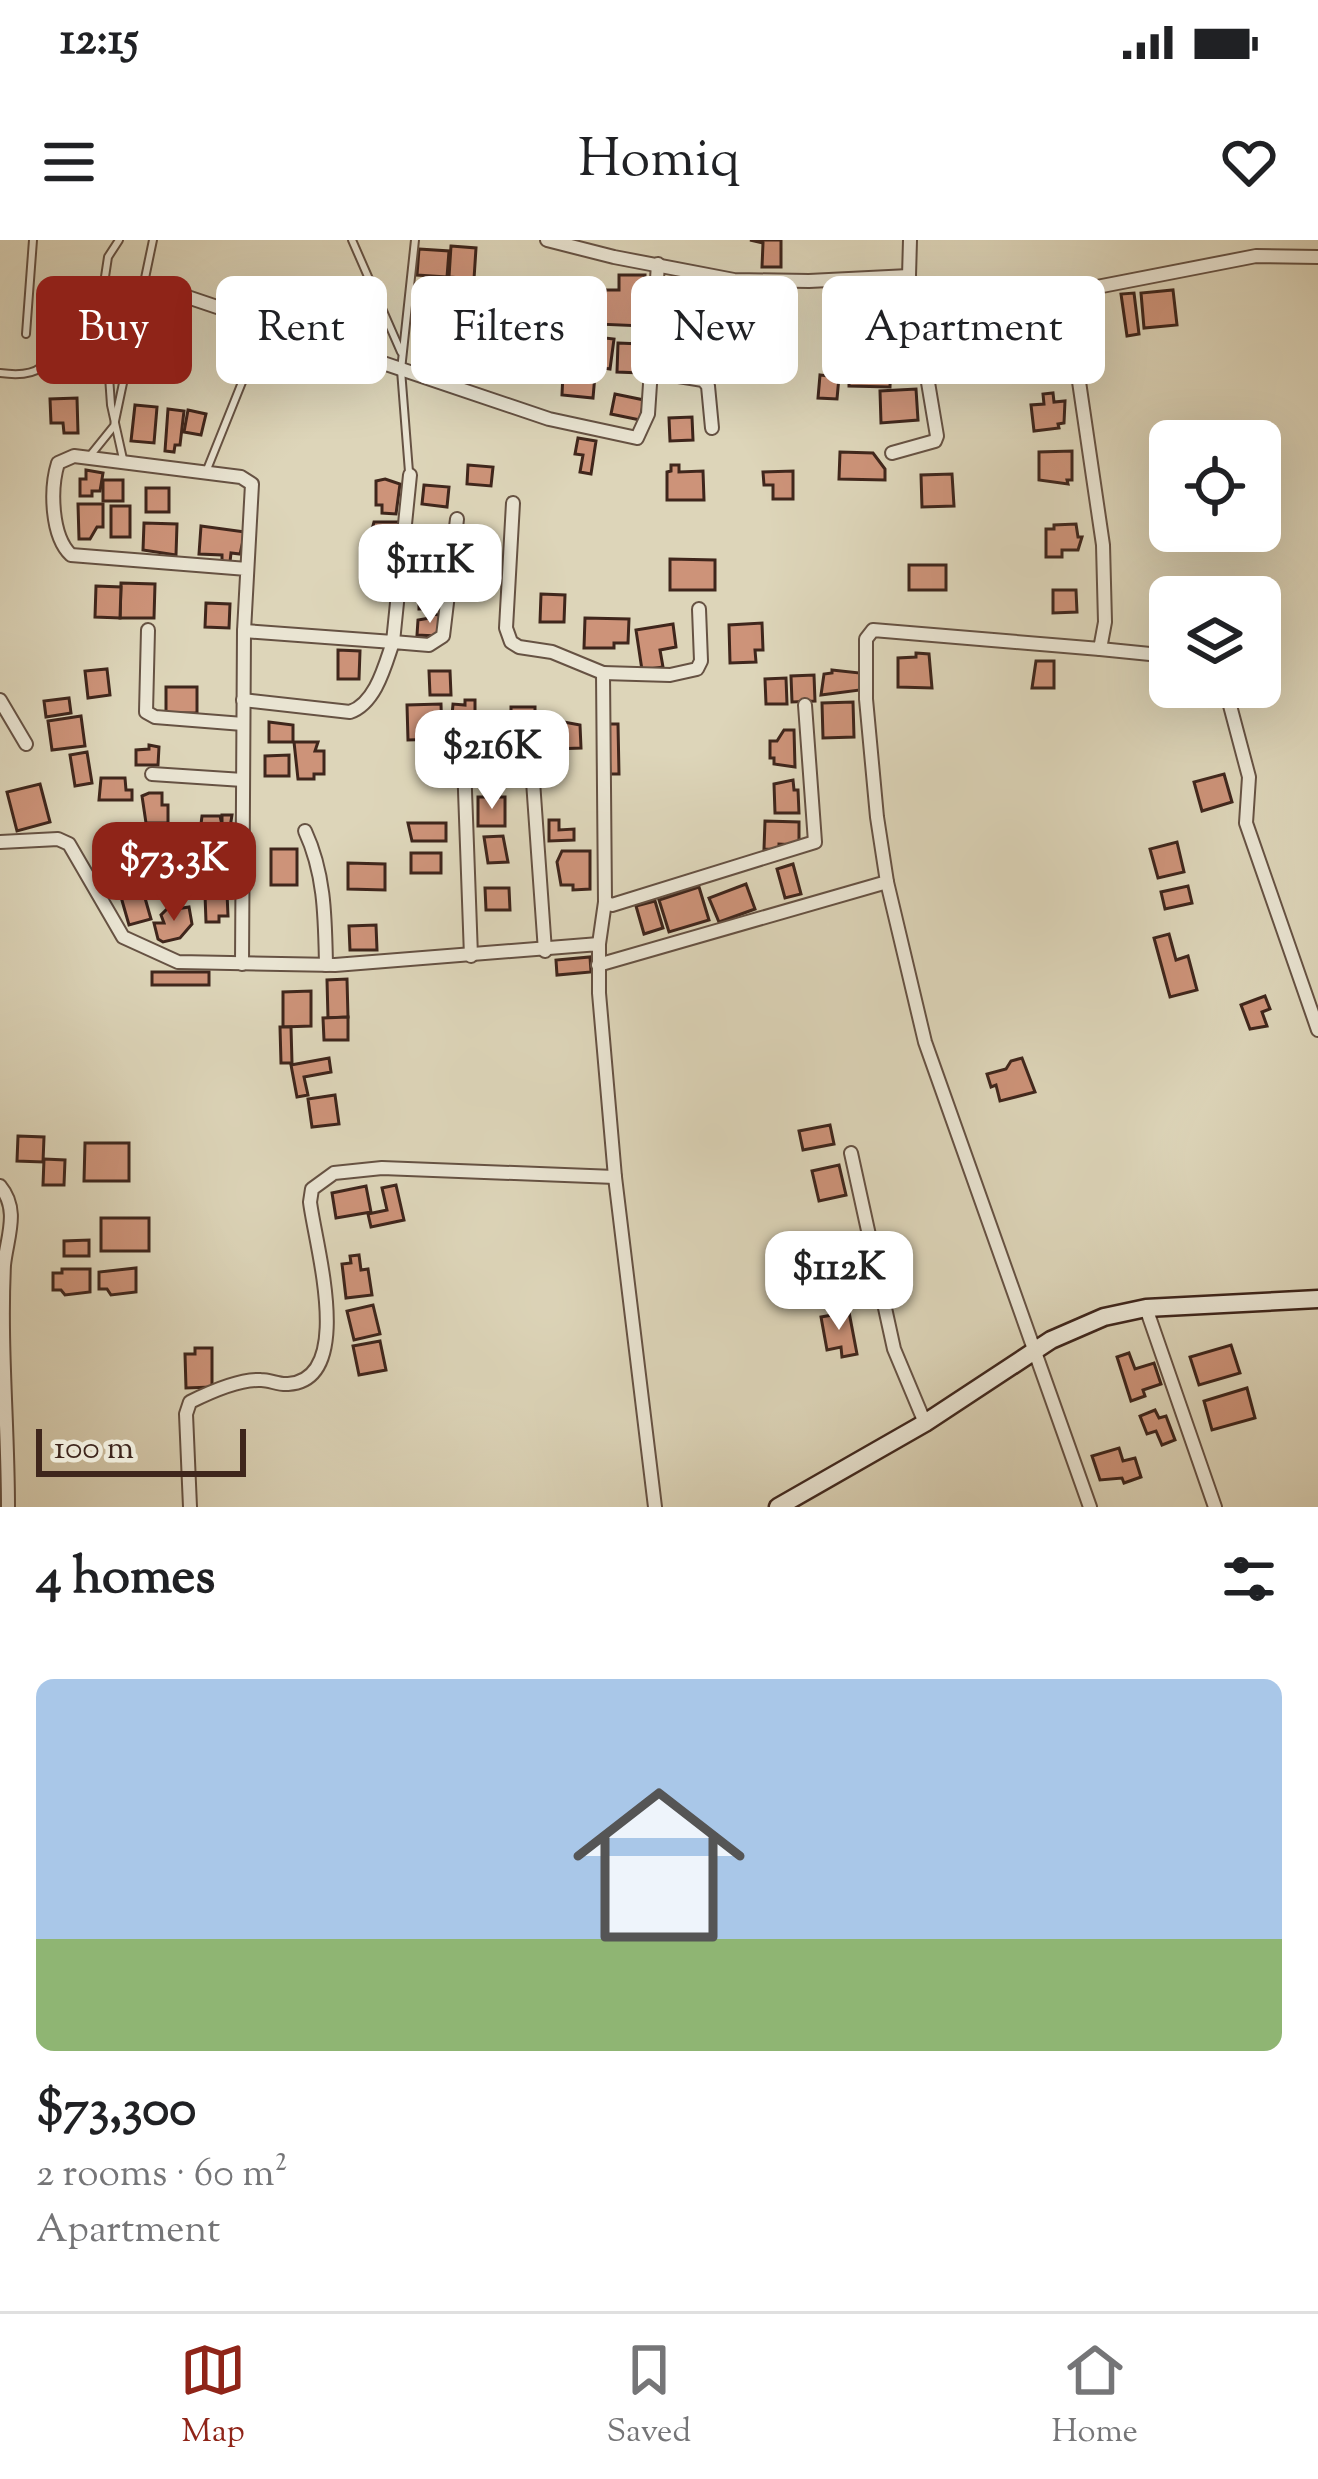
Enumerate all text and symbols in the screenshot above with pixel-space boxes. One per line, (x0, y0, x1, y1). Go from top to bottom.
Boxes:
text: 12:15 (60, 10, 139, 75)
text: Homiq (578, 123, 740, 201)
icon: menu (36, 129, 102, 195)
icon: heart (1216, 129, 1282, 195)
chip: Buy (36, 276, 192, 384)
chip: Rent (216, 276, 387, 384)
chip: Filters (411, 276, 607, 384)
chip: New (631, 276, 798, 384)
chip: Apartment (822, 276, 1105, 384)
map controls (1149, 420, 1281, 708)
button: locate (1149, 420, 1281, 552)
pin: $111K (346, 524, 514, 626)
text: $111K (386, 535, 474, 591)
button: layers (1149, 576, 1281, 708)
pin: $216K (408, 710, 576, 812)
text: $216K (442, 721, 542, 777)
pin: $73.3K (76, 822, 272, 924)
text: $73.3K (119, 833, 229, 889)
pin: $112K (755, 1231, 923, 1333)
text: $112K (792, 1242, 886, 1298)
scale bar (36, 1423, 246, 1476)
text: 100 m (54, 1426, 134, 1474)
text: 4 homes (36, 1543, 215, 1616)
icon: filters (1216, 1546, 1282, 1612)
icon: home (551, 1757, 767, 1973)
text: $73,300 (36, 2075, 196, 2148)
text: 2 rooms · 60 m² (36, 2148, 288, 2204)
text: Apartment (36, 2204, 220, 2260)
tab: Map (180, 2337, 246, 2457)
tab: Saved (606, 2337, 691, 2457)
tab: Home (1051, 2337, 1138, 2457)

